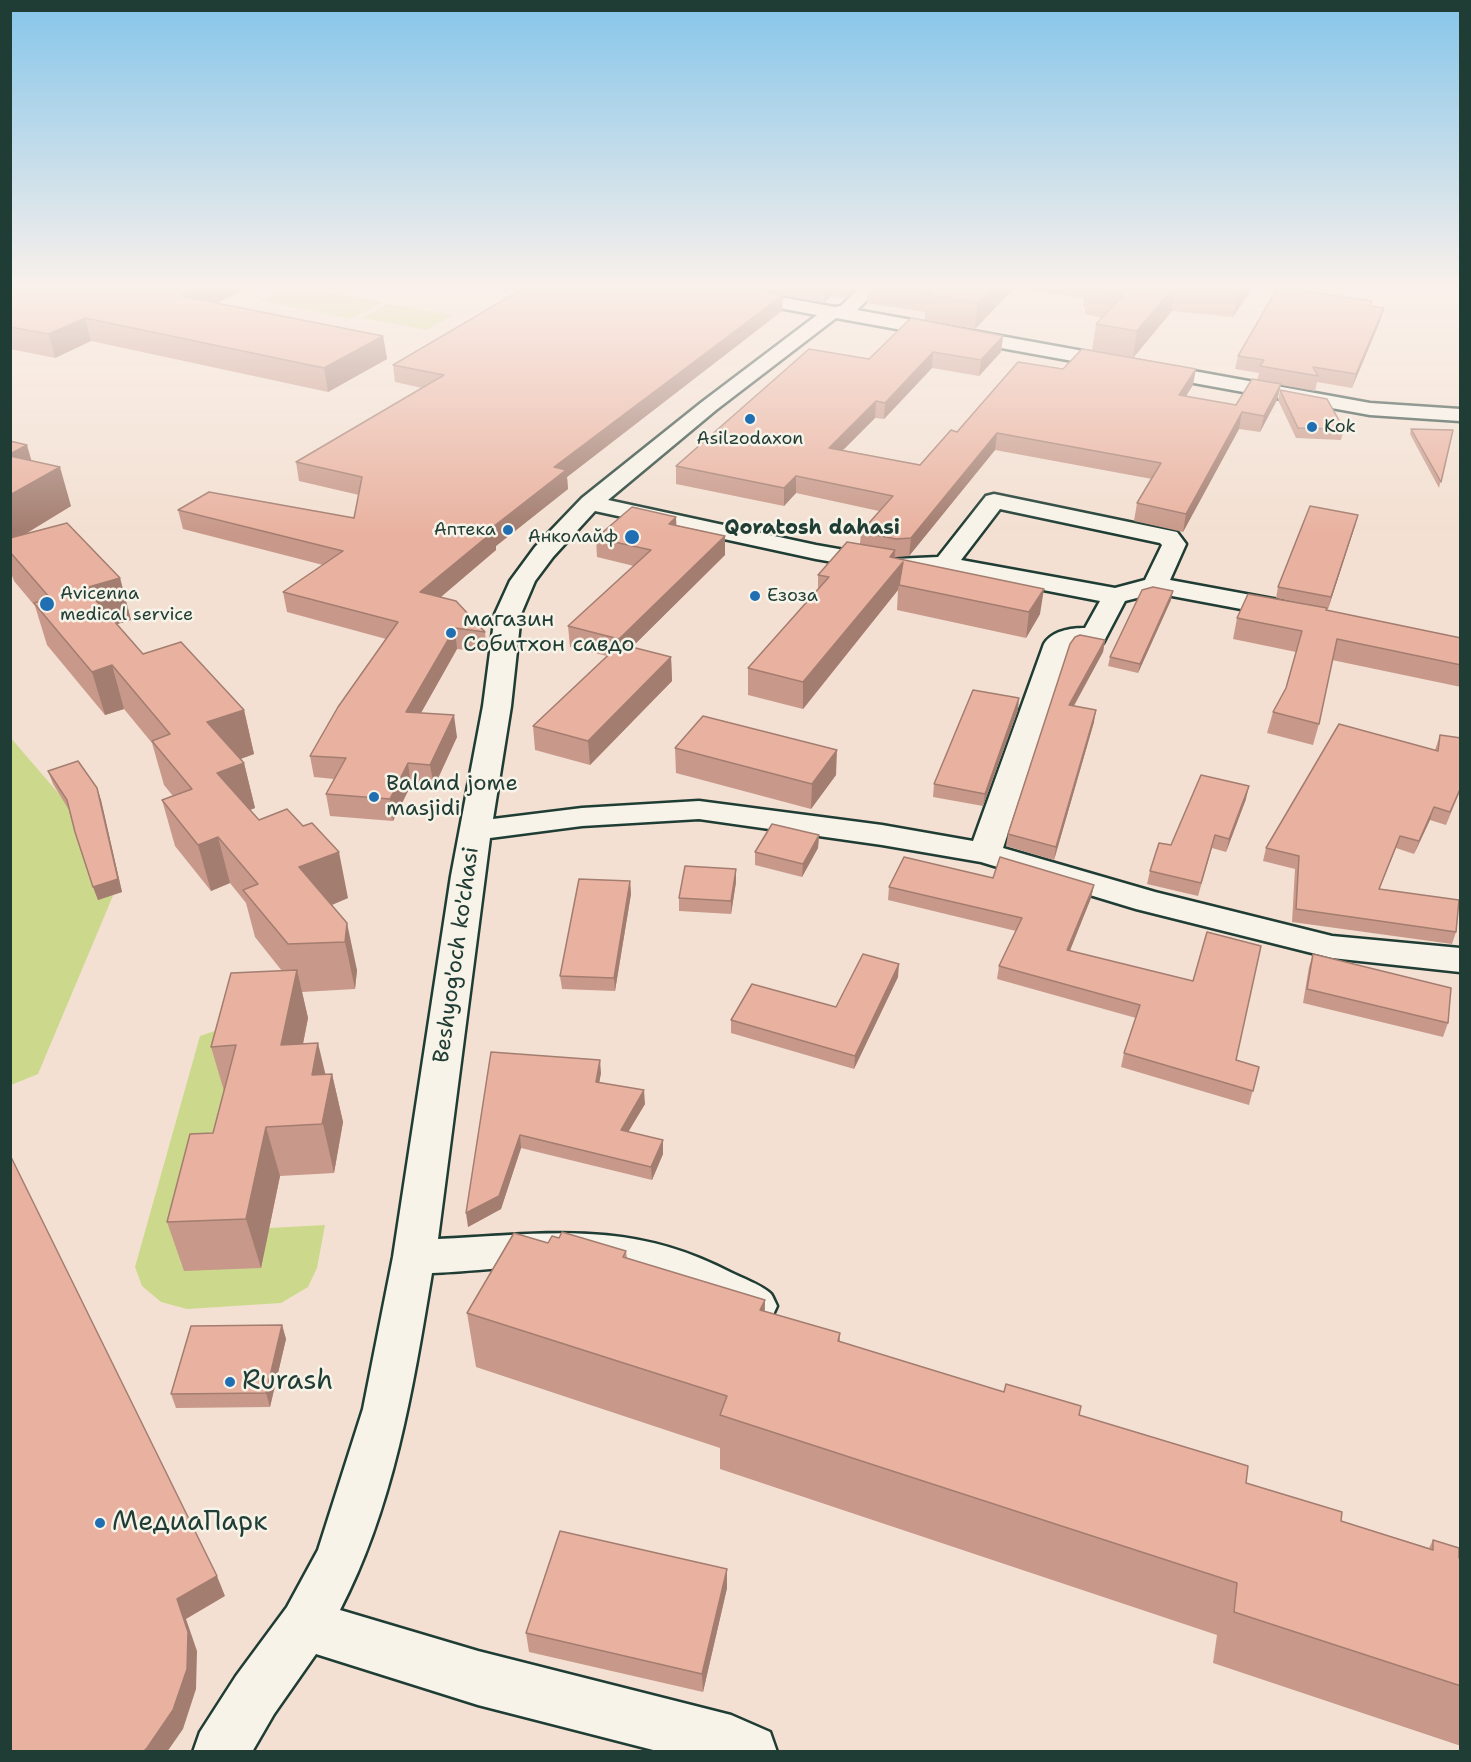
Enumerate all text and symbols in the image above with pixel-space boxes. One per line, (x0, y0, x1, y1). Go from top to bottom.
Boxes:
marker: Asilzodaxon (743, 412, 757, 426)
place label: Kok (1324, 416, 1356, 438)
marker: Kok (1305, 420, 1319, 434)
place label: Asilzodaxon (697, 428, 803, 450)
district label: Qoratosh dahasi (724, 517, 900, 541)
place label: Аптека (434, 519, 496, 541)
marker: Аптека (501, 523, 515, 537)
place label: Анколайф (528, 526, 618, 548)
marker: Анколайф (623, 528, 641, 546)
place label: Avicenna medical service (60, 583, 193, 626)
place label: Езоза (767, 585, 818, 607)
marker: Езоза (748, 589, 762, 603)
marker: Avicenna medical service (38, 595, 56, 613)
place label: магазин Собитхон савдо (463, 607, 635, 658)
marker: магазин Собитхон савдо (444, 626, 458, 640)
place label: Baland jome masjidi (386, 771, 518, 822)
marker: Baland jome masjidi (367, 790, 381, 804)
street label: Beshyog'och ko'chasi (429, 845, 485, 1065)
place label: Rurash (242, 1366, 333, 1398)
marker: Rurash (223, 1375, 237, 1389)
place label: МедиаПарк (112, 1507, 268, 1539)
marker: МедиаПарк (93, 1516, 107, 1530)

